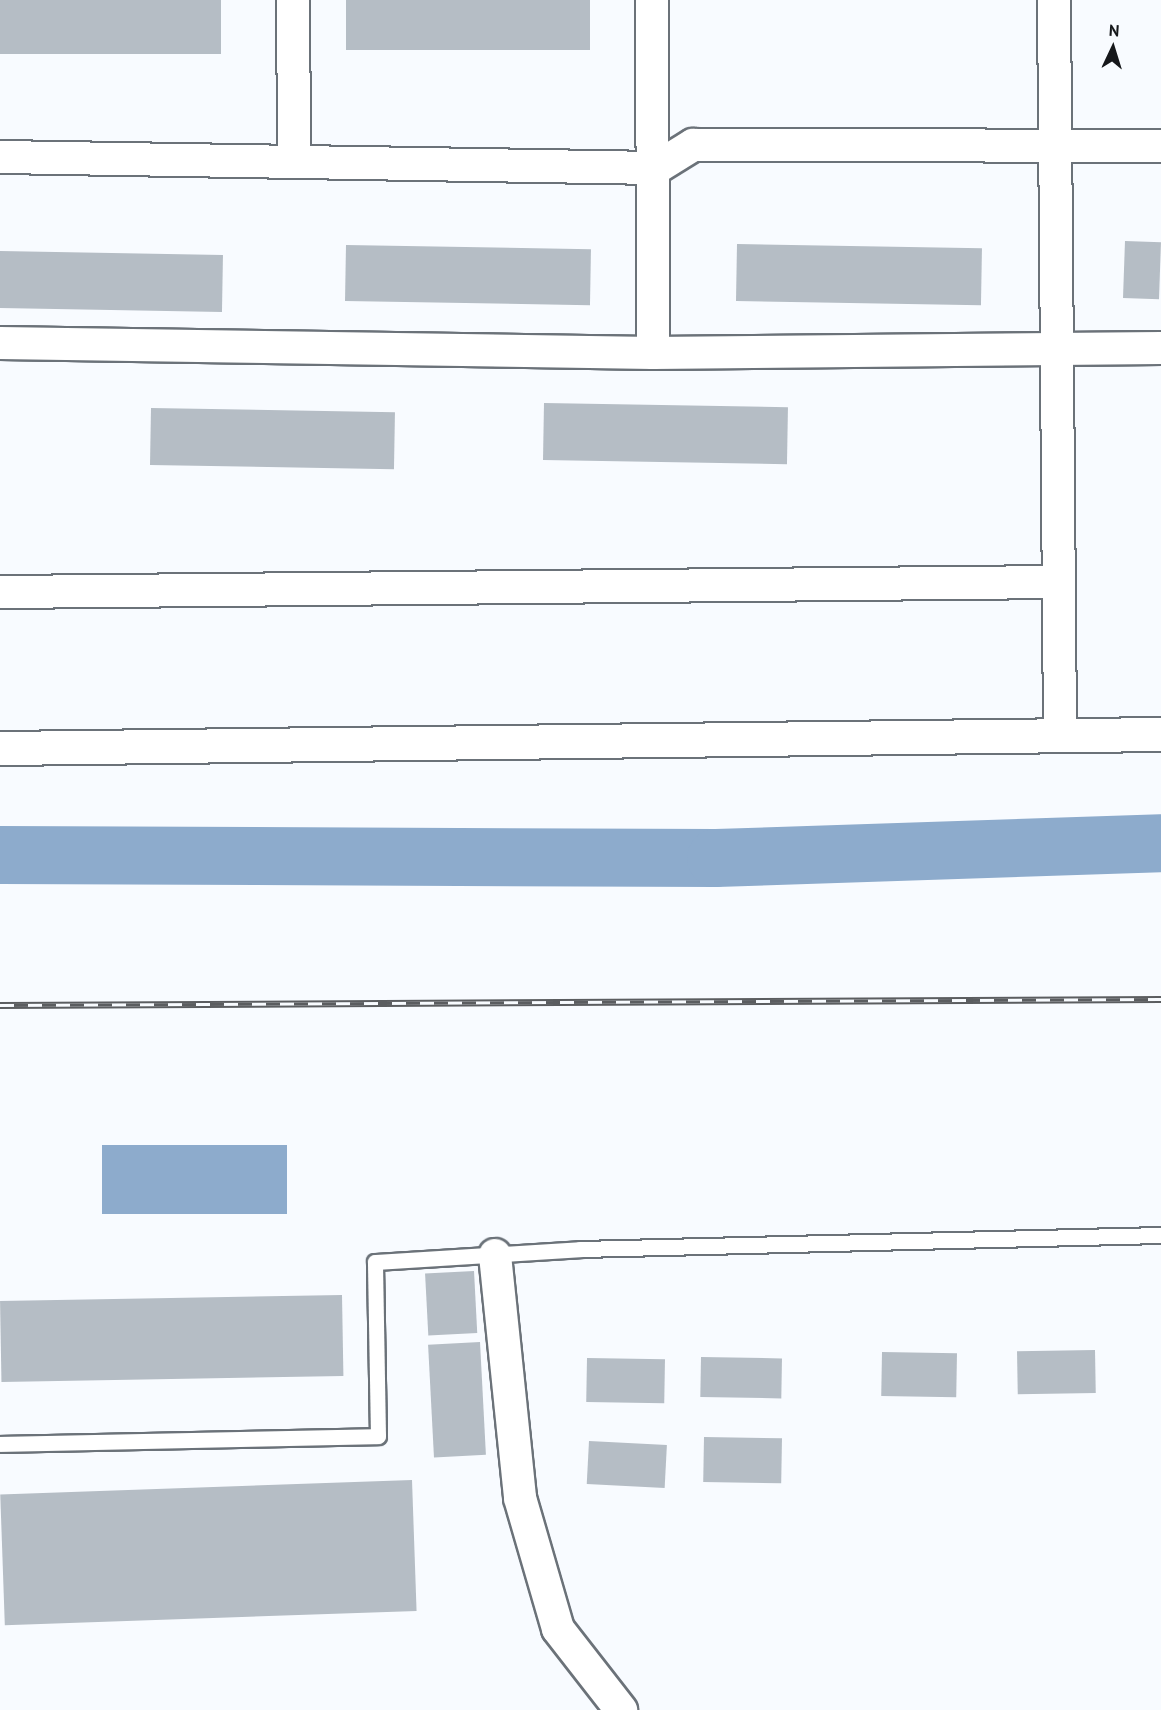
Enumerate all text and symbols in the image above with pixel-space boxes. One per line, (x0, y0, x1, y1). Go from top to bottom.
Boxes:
north arrow (1083, 18, 1143, 78)
text: N (1108, 20, 1120, 40)

